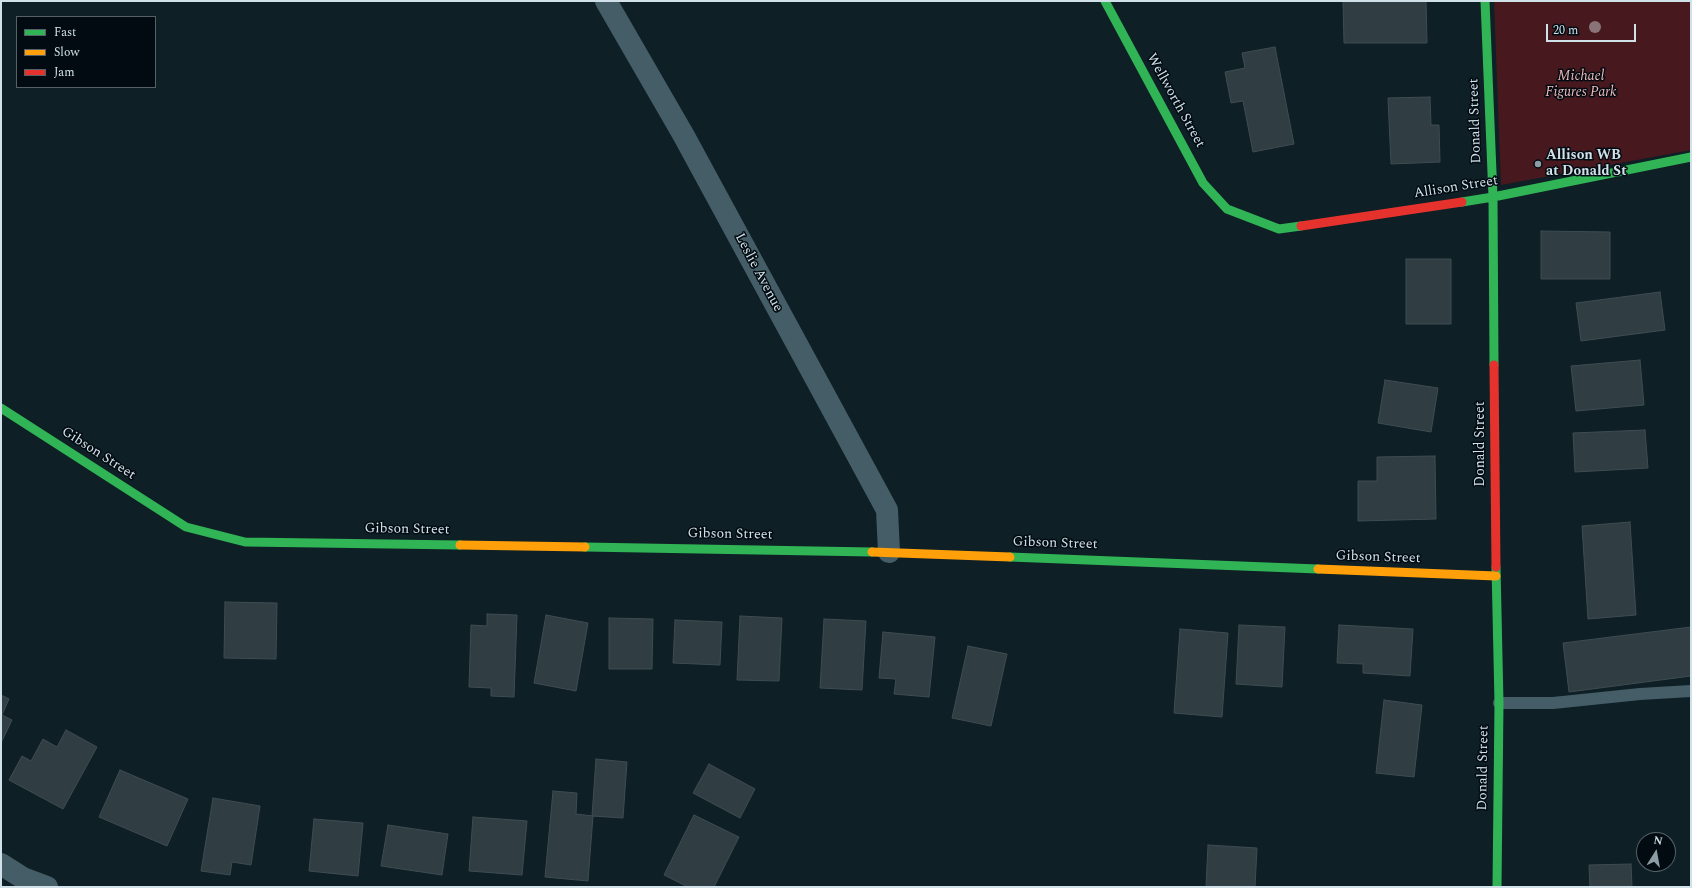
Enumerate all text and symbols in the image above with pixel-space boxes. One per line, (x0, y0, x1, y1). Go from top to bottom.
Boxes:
legend (16, 16, 156, 88)
scale bar (1548, 16, 1638, 42)
text: 20 m (1553, 21, 1578, 40)
text: Fast (54, 23, 76, 42)
text: Slow (54, 43, 79, 62)
street label: Wellworth Street (1142, 51, 1208, 151)
text: Jam (54, 63, 75, 82)
park label: Michael Figures Park (1545, 69, 1617, 102)
street label: Donald Street (1466, 78, 1486, 164)
place label: Allison WB at Donald St (1546, 148, 1627, 180)
marker: Allison WB at Donald St (1533, 159, 1543, 169)
street label: Allison Street (1413, 173, 1499, 203)
street label: Leslie Avenue (730, 231, 786, 315)
street label: Donald Street (1473, 401, 1489, 487)
street label: Gibson Street (58, 424, 138, 484)
street label: Gibson Street (364, 521, 450, 539)
street label: Gibson Street (687, 526, 773, 544)
street label: Gibson Street (1012, 534, 1098, 554)
street label: Gibson Street (1335, 548, 1421, 568)
street label: Donald Street (1475, 725, 1493, 811)
north arrow (1636, 832, 1676, 872)
text: N (1652, 832, 1664, 850)

